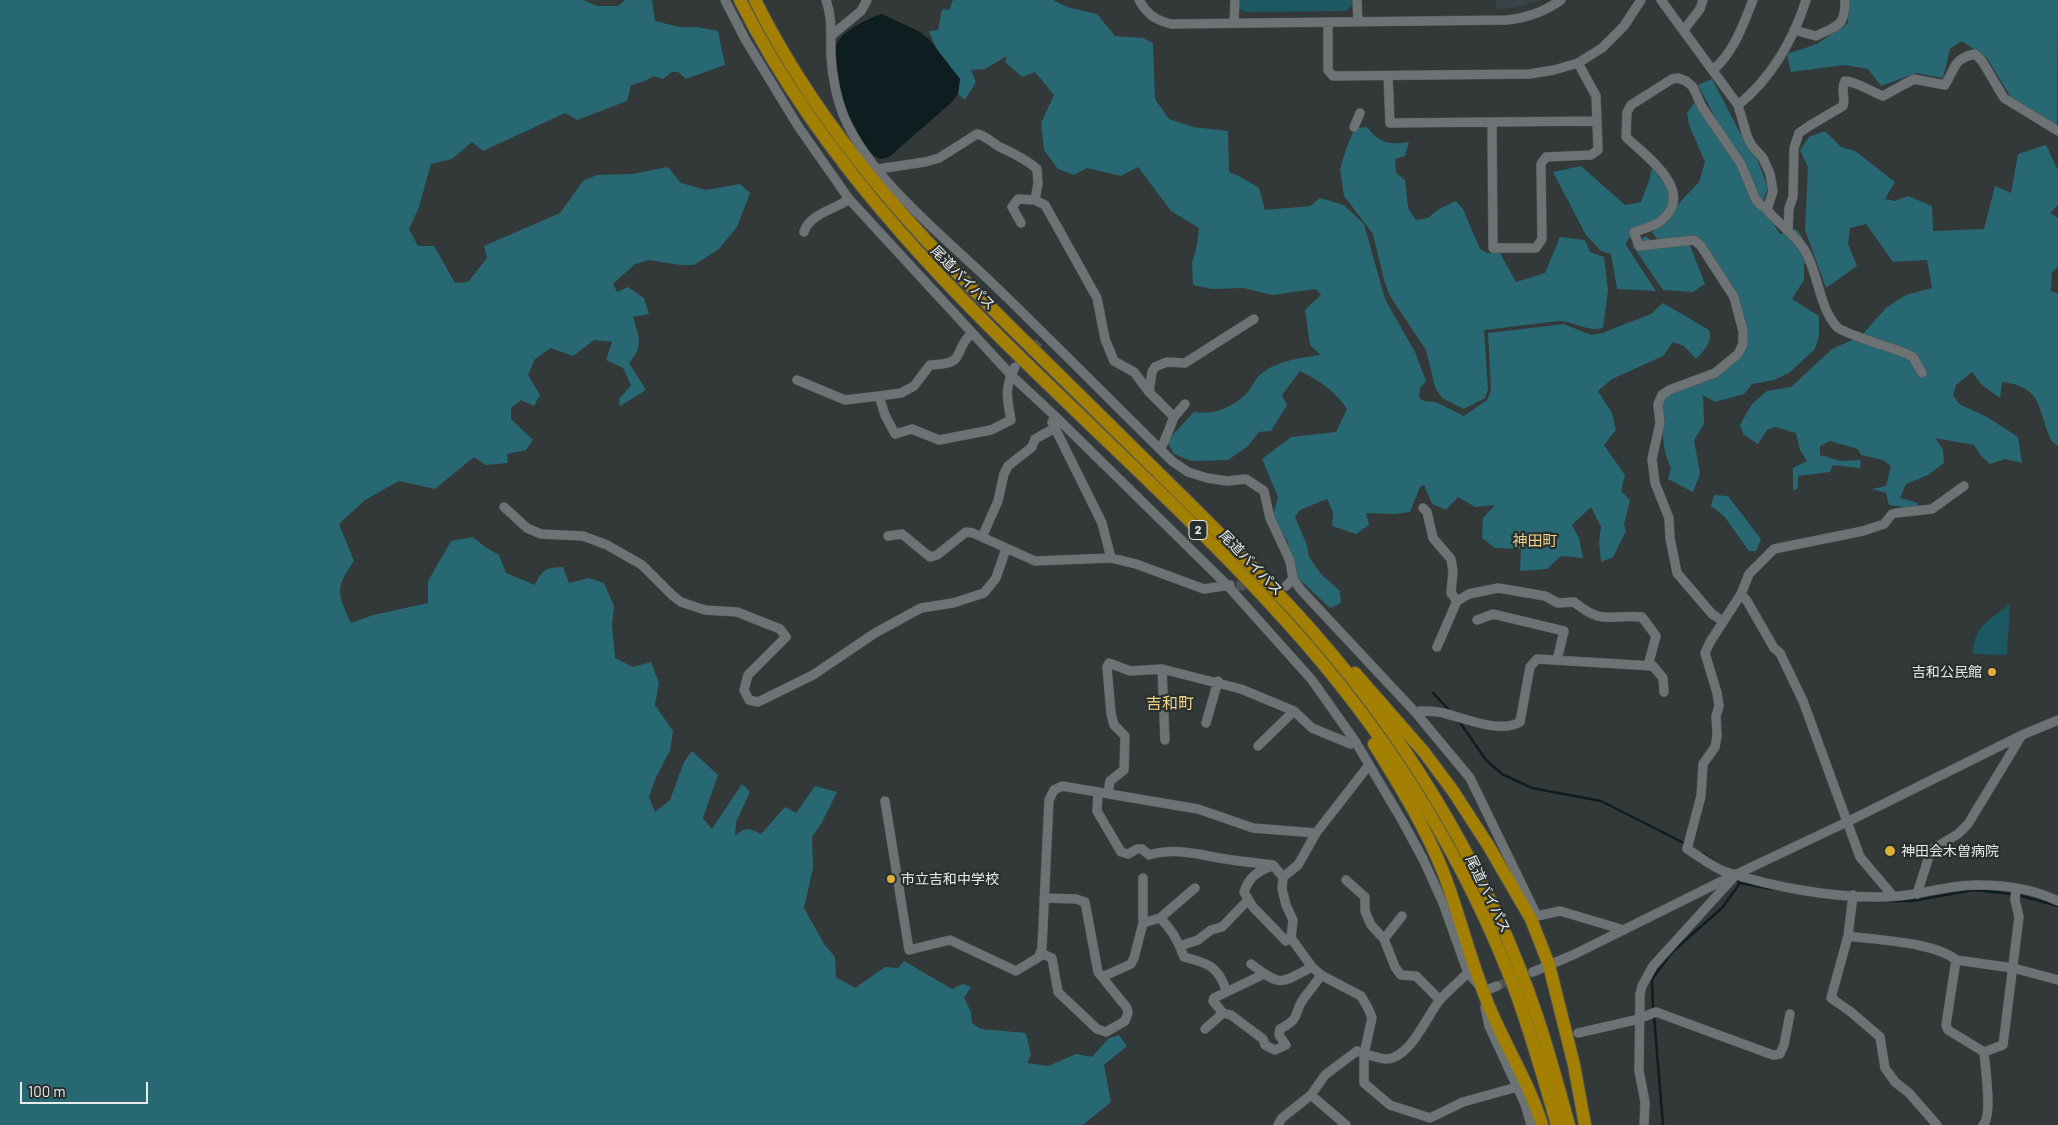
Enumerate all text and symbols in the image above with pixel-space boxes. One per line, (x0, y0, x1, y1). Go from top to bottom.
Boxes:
street label: 尾道バイパス (927, 242, 999, 314)
road number: 2 (1189, 520, 1207, 540)
street label: 尾道バイパス (1216, 527, 1286, 599)
district label: 神田町 (1513, 532, 1557, 550)
place label: 吉和公民館 (1912, 664, 1982, 680)
marker: 吉和公民館 (1986, 666, 1998, 678)
district label: 吉和町 (1146, 694, 1194, 714)
place label: 神田会木曽病院 (1901, 843, 1999, 859)
marker: 神田会木曽病院 (1883, 844, 1897, 858)
street label: 尾道バイパス (1462, 853, 1514, 935)
place label: 市立吉和中学校 (901, 871, 999, 887)
marker: 市立吉和中学校 (885, 873, 897, 885)
scale bar (22, 1072, 150, 1104)
text: 100 m (28, 1082, 66, 1100)

